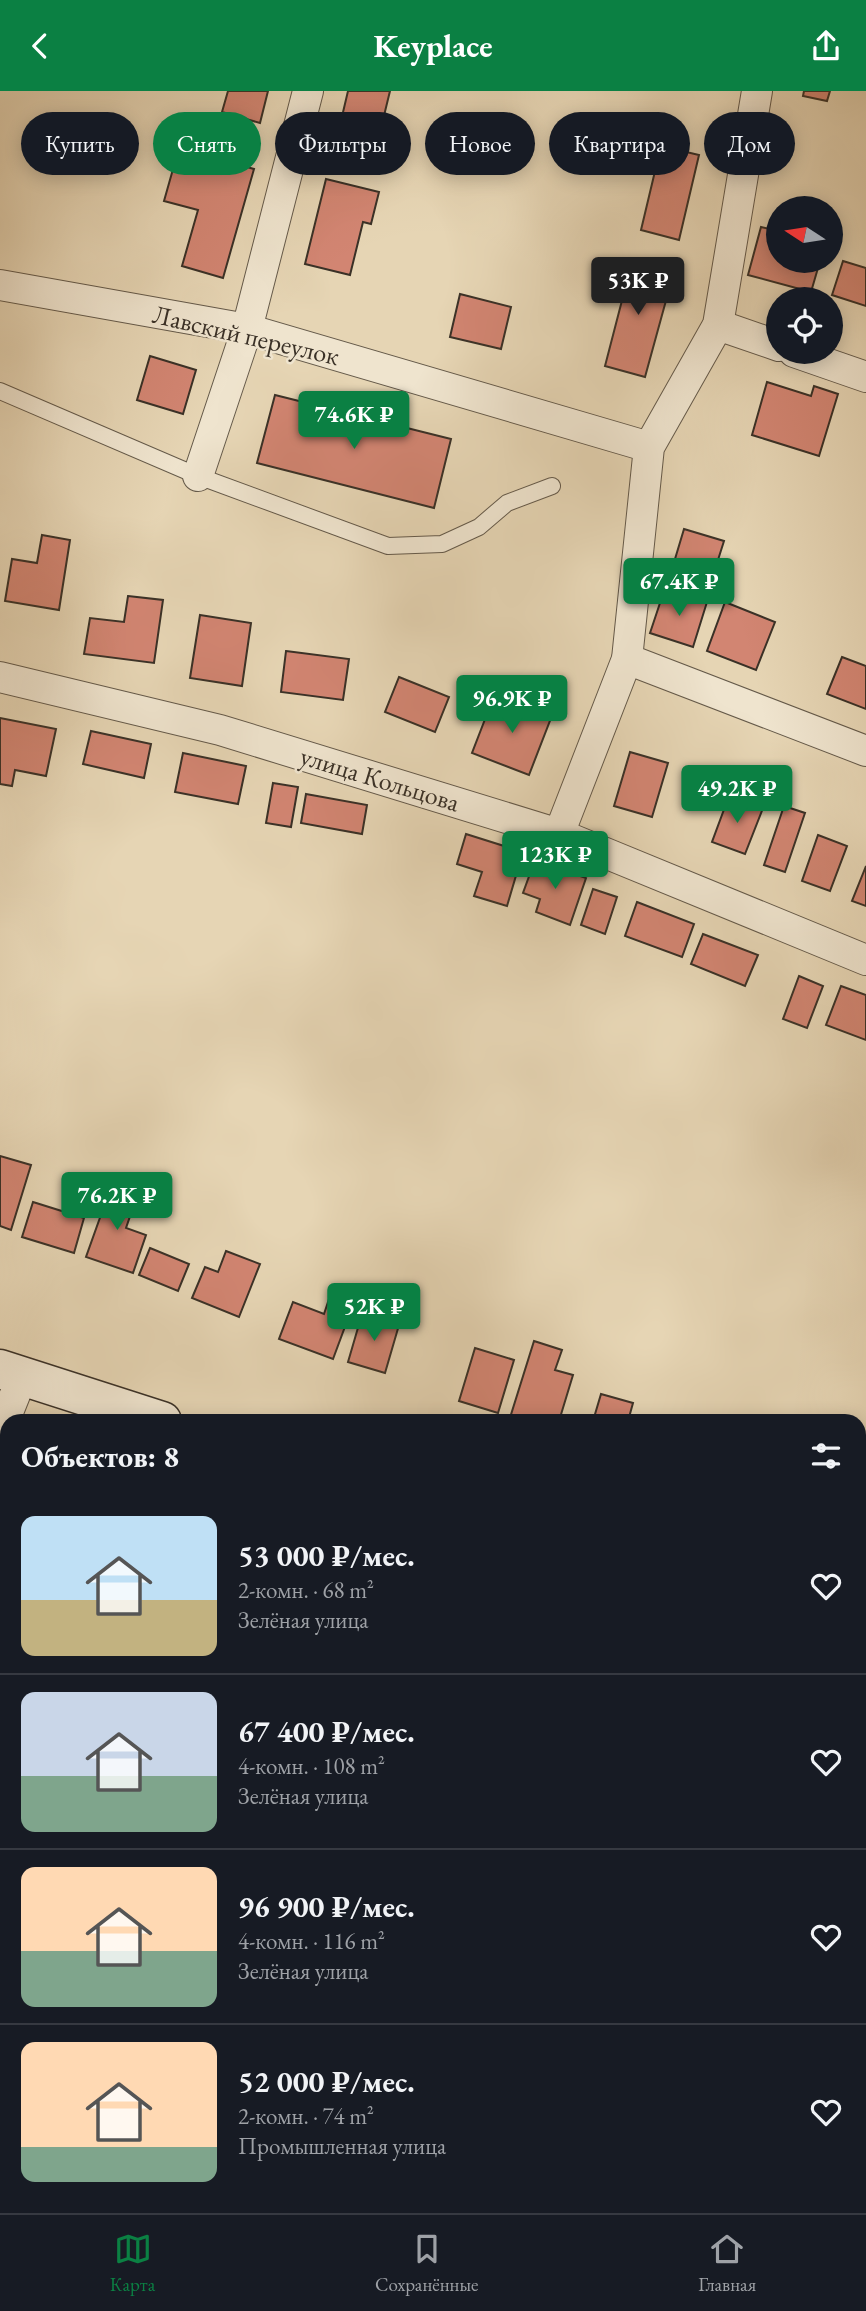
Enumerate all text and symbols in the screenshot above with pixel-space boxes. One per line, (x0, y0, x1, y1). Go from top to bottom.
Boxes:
text: Keyplace (373, 25, 493, 67)
icon: back (21, 27, 59, 65)
icon: share (807, 27, 845, 65)
chip: Купить (21, 112, 139, 175)
chip: Снять (153, 112, 261, 175)
chip: Фильтры (275, 112, 411, 175)
chip: Новое (425, 112, 535, 175)
chip: Квартира (549, 112, 690, 175)
chip: Дом (704, 112, 795, 175)
north arrow (766, 196, 844, 273)
map controls (766, 196, 843, 364)
pin: 53K ₽ (589, 257, 687, 317)
text: 53K ₽ (607, 265, 669, 295)
button: locate (766, 287, 843, 364)
street label: Лавский переулок (149, 297, 343, 373)
pin: 74.6K ₽ (289, 391, 419, 451)
text: 74.6K ₽ (314, 399, 394, 429)
pin: 67.4K ₽ (614, 559, 744, 618)
text: 67.4K ₽ (639, 566, 719, 596)
pin: 96.9K ₽ (447, 675, 577, 735)
text: 96.9K ₽ (472, 683, 552, 713)
street label: улица Кольцова (296, 739, 464, 820)
pin: 49.2K ₽ (672, 765, 802, 825)
text: 49.2K ₽ (697, 773, 777, 803)
pin: 123K ₽ (498, 831, 612, 891)
text: 123K ₽ (518, 839, 592, 869)
pin: 76.2K ₽ (52, 1173, 182, 1232)
text: 76.2K ₽ (77, 1180, 157, 1210)
pin: 52K ₽ (325, 1283, 423, 1343)
text: 52K ₽ (343, 1291, 405, 1321)
text: Объектов: 8 (21, 1437, 179, 1476)
icon: filters (807, 1437, 845, 1475)
text: 53 000 ₽/мес. (238, 1536, 415, 1575)
icon: home (77, 1544, 161, 1628)
icon: heart (807, 1567, 845, 1605)
text: 2-комн. · 68 m² (238, 1575, 374, 1605)
text: Зелёная улица (238, 1605, 368, 1635)
text: 67 400 ₽/мес. (238, 1712, 415, 1751)
icon: home (77, 1720, 161, 1804)
icon: heart (807, 1743, 845, 1781)
text: 4-комн. · 108 m² (238, 1751, 385, 1781)
text: Зелёная улица (238, 1781, 368, 1811)
text: 96 900 ₽/мес. (238, 1887, 415, 1926)
icon: home (77, 1895, 161, 1979)
icon: heart (807, 1918, 845, 1956)
text: 4-комн. · 116 m² (238, 1926, 385, 1956)
text: Зелёная улица (238, 1956, 368, 1986)
text: 52 000 ₽/мес. (238, 2062, 415, 2101)
icon: home (77, 2070, 161, 2154)
icon: heart (807, 2093, 845, 2131)
text: 2-комн. · 74 m² (238, 2101, 374, 2131)
text: Промышленная улица (238, 2131, 446, 2161)
tab: Карта (110, 2230, 155, 2297)
tab: Сохранённые (375, 2230, 479, 2297)
tab: Главная (698, 2230, 756, 2297)

